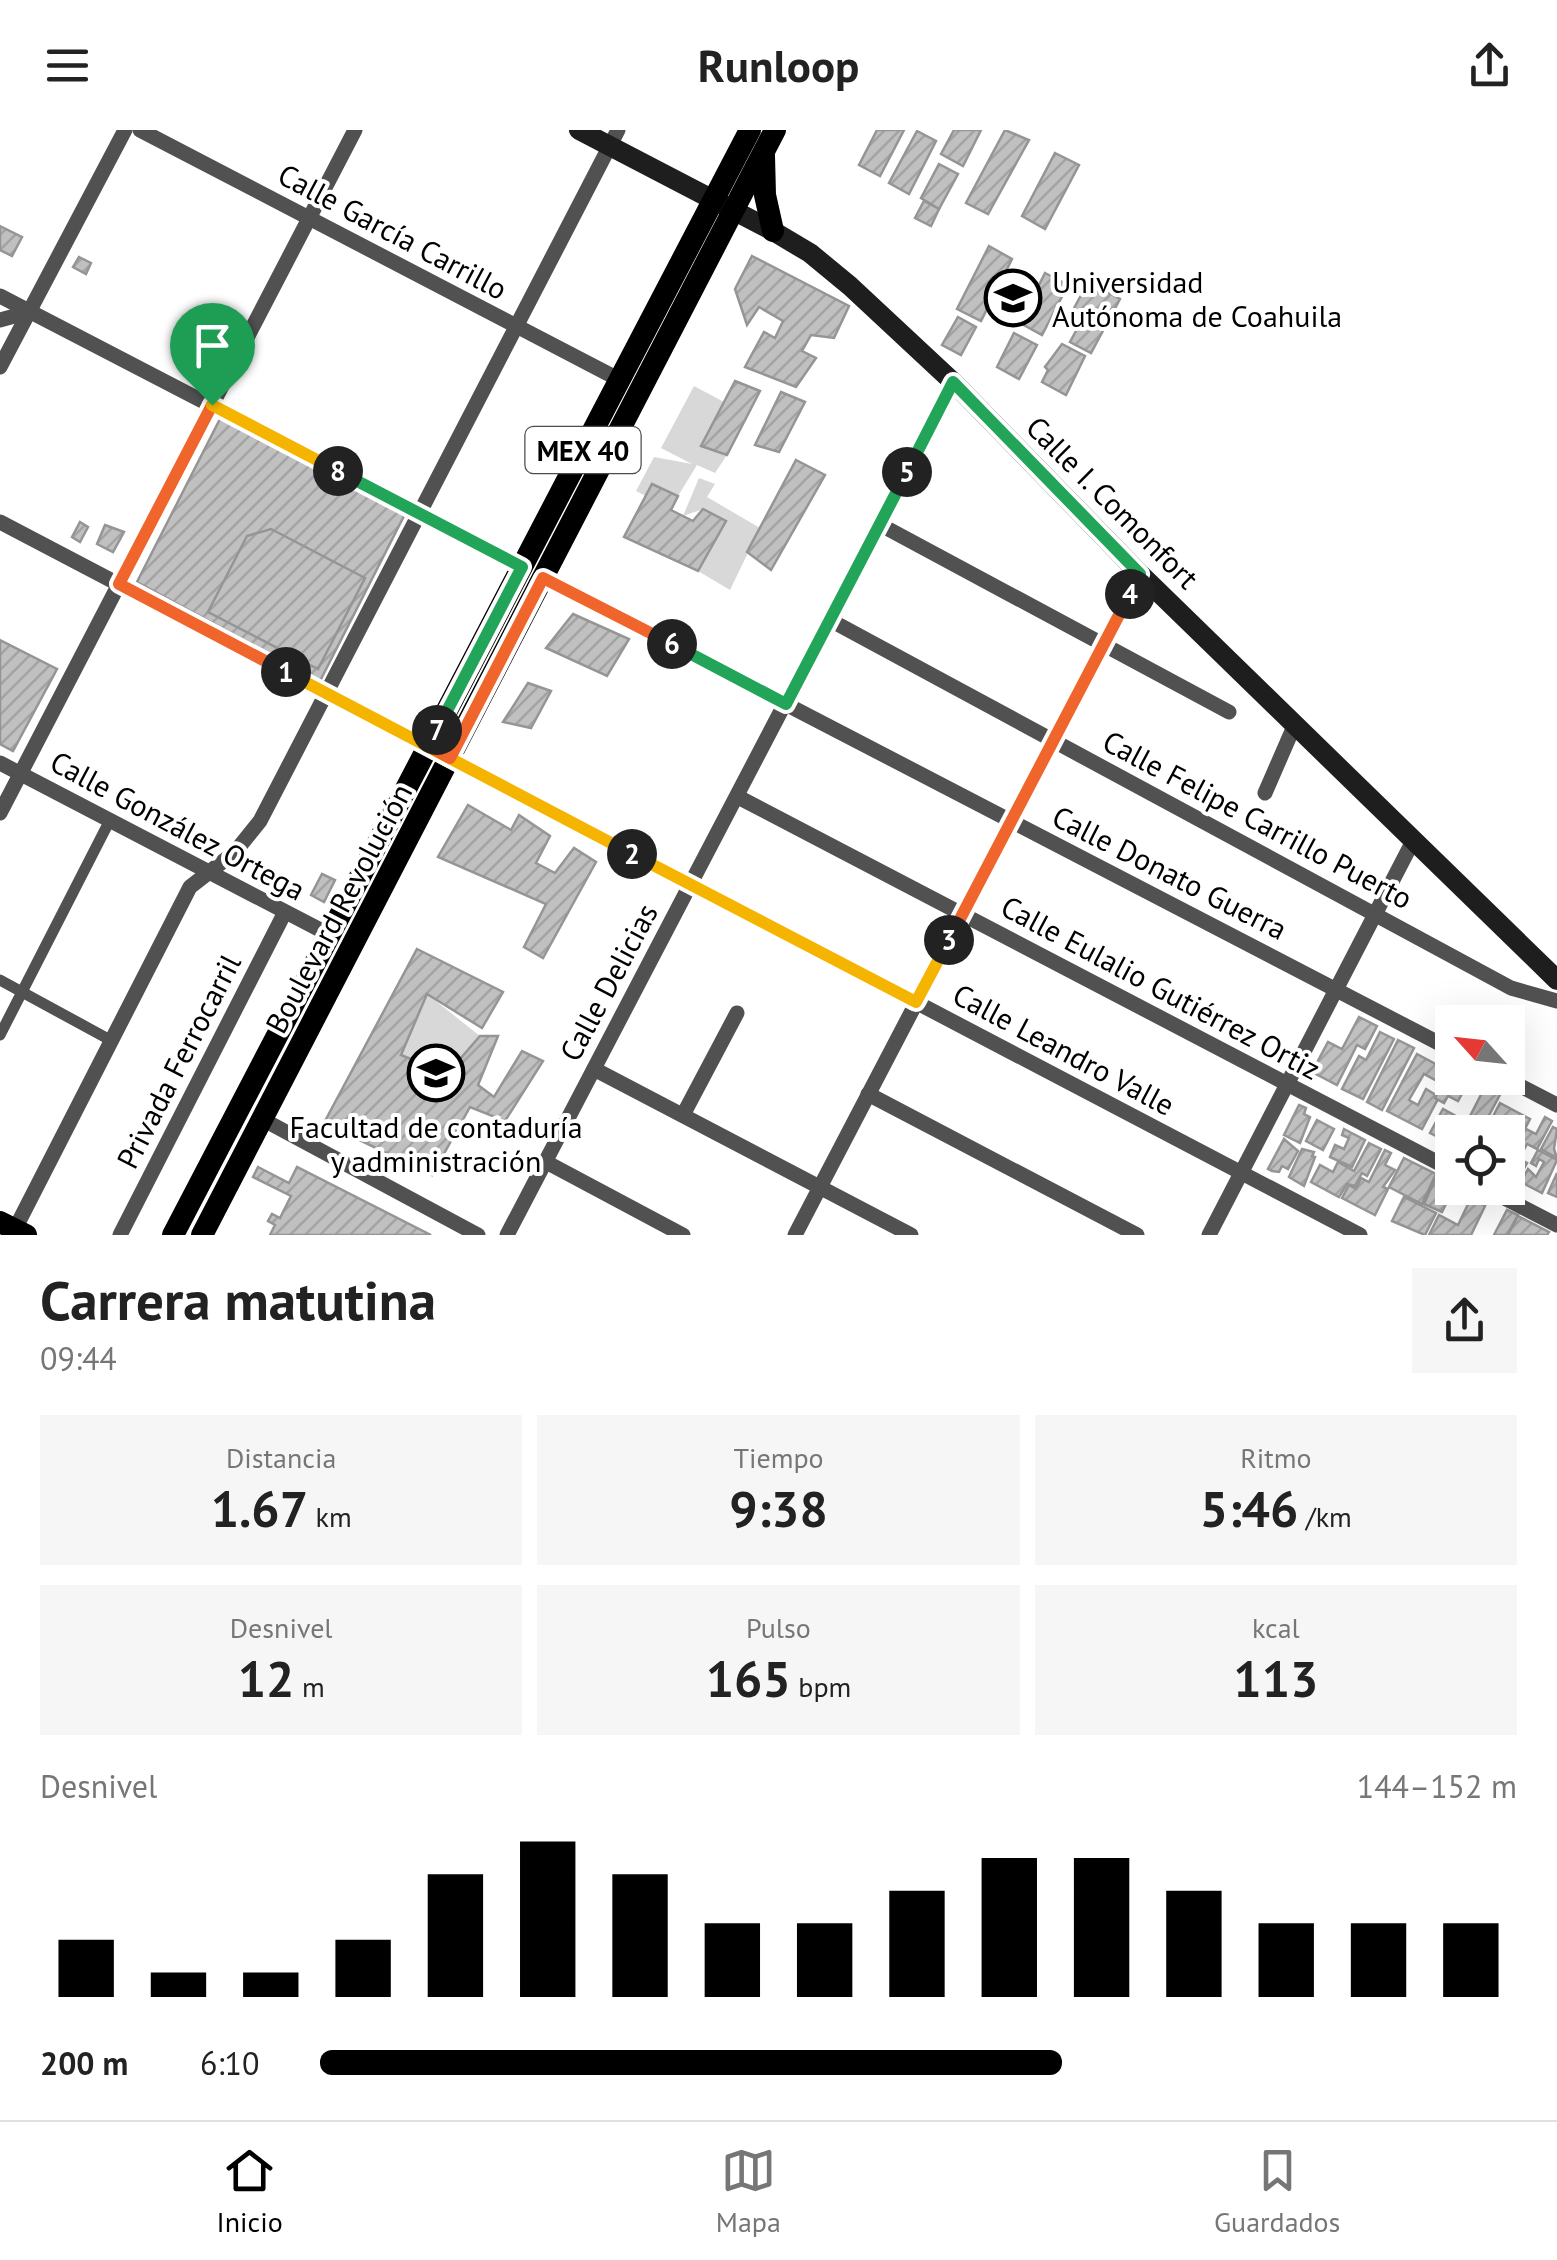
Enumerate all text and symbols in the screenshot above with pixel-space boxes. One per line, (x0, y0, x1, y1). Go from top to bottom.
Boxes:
text: Runloop (698, 36, 859, 94)
icon: menu (40, 38, 95, 93)
icon: share (1462, 38, 1517, 93)
street label: Calle García Carrillo (272, 154, 514, 308)
place label: Universidad Autónoma de Coahuila (1052, 262, 1342, 335)
school or university icon: Universidad Autónoma de Coahuila (983, 268, 1043, 328)
pin (170, 303, 255, 406)
icon: arrive (185, 318, 240, 373)
street label: Calle I. Comonfort (1018, 407, 1208, 597)
road number: MEX 40 (526, 427, 640, 473)
pin: 8 (313, 446, 363, 496)
pin: 5 (882, 447, 932, 497)
text: 8 (330, 452, 346, 489)
text: 5 (899, 453, 915, 490)
pin: 4 (1105, 569, 1155, 619)
text: 4 (1122, 575, 1138, 612)
pin: 6 (647, 619, 697, 669)
text: 6 (664, 625, 680, 662)
pin: 1 (261, 647, 311, 697)
text: 1 (278, 653, 294, 690)
pin: 7 (412, 705, 462, 755)
text: 7 (429, 711, 445, 748)
street label: Calle Felipe Carrillo Puerto (1097, 721, 1419, 917)
street label: Calle González Ortega (44, 741, 312, 909)
street label: Boulevard Revolución (256, 777, 420, 1039)
street label: Calle Donato Guerra (1046, 796, 1294, 948)
pin: 2 (607, 829, 657, 879)
text: 2 (624, 835, 640, 872)
street label: Calle Eulalio Gutiérrez Ortiz (995, 886, 1327, 1088)
street label: Calle Delicias (550, 896, 666, 1068)
pin: 3 (924, 915, 974, 965)
text: 3 (941, 921, 957, 958)
street label: Privada Ferrocarril (107, 947, 249, 1175)
street label: Calle Leandro Valle (947, 974, 1181, 1124)
north arrow (1435, 1005, 1525, 1095)
map controls (1435, 1005, 1525, 1205)
school or university icon: Facultad de contaduría y administración (406, 1043, 466, 1103)
place label: Facultad de contaduría y administración (289, 1107, 583, 1180)
button: locate (1435, 1115, 1525, 1205)
text: Carrera matutina (40, 1264, 436, 1335)
button: share (1412, 1268, 1517, 1373)
text: 09:44 (40, 1337, 117, 1379)
text: Distancia (226, 1439, 336, 1476)
text: Tiempo (733, 1439, 824, 1476)
text: Ritmo (1240, 1439, 1312, 1476)
text: 1.67 (211, 1476, 308, 1541)
text: 9:38 (729, 1476, 828, 1541)
text: 5:46 (1200, 1476, 1298, 1541)
text: km (308, 1498, 352, 1535)
text: /km (1298, 1498, 1352, 1535)
text: Desnivel (230, 1609, 333, 1646)
text: Pulso (746, 1609, 811, 1646)
text: kcal (1252, 1609, 1300, 1646)
text: 12 (238, 1646, 294, 1711)
text: 165 (706, 1646, 791, 1711)
text: 113 (1233, 1646, 1318, 1711)
text: m (294, 1668, 325, 1705)
text: bpm (791, 1668, 851, 1705)
text: Desnivel (40, 1765, 157, 1807)
text: 144–152 m (1357, 1765, 1517, 1807)
text: 200 m (40, 2042, 128, 2084)
text: 6:10 (200, 2042, 259, 2084)
tab: Inicio (217, 2143, 283, 2240)
tab: Mapa (716, 2143, 781, 2240)
tab: Guardados (1214, 2143, 1340, 2240)

